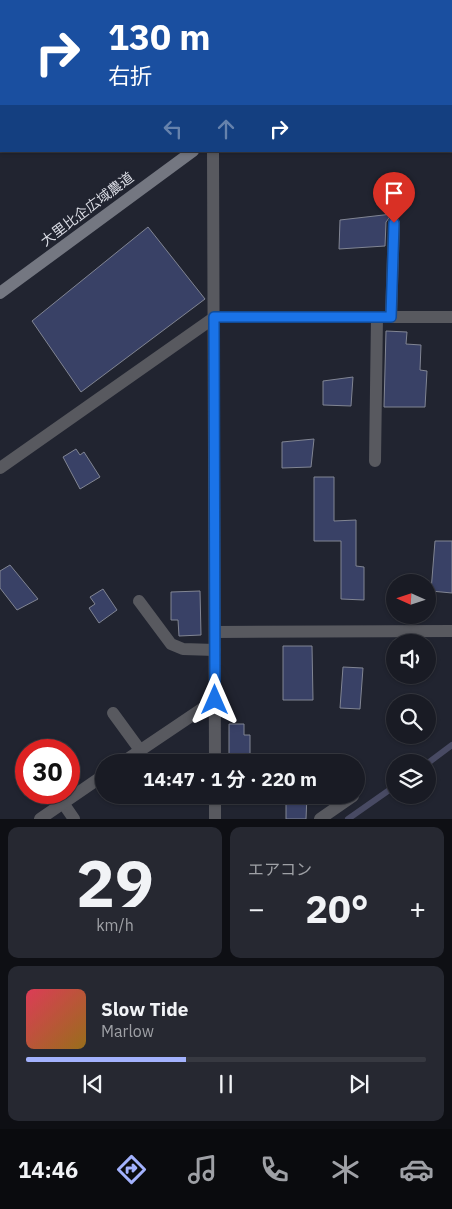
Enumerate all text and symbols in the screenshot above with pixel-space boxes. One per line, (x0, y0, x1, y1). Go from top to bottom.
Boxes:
text: 130 m (108, 14, 211, 60)
icon: right (25, 20, 90, 85)
text: 右折 (108, 61, 152, 90)
icon: left (159, 115, 187, 143)
icon: ahead (212, 115, 240, 143)
icon: right (265, 115, 293, 143)
street label: 大里比企広域農道 (37, 168, 137, 250)
pin (373, 172, 415, 223)
icon: arrive (380, 179, 408, 207)
north arrow (386, 574, 436, 624)
map controls (386, 574, 436, 804)
button: sound (386, 634, 436, 684)
position arrow (188, 673, 240, 725)
button: search (386, 694, 436, 744)
speed limit sign: 30 (15, 739, 80, 804)
button: layers (386, 754, 436, 804)
text: 14:47 · 1 分 · 220 m (143, 767, 317, 791)
text: 29 (76, 840, 154, 925)
text: エアコン (248, 859, 312, 879)
text: 20° (305, 884, 369, 933)
text: − (248, 890, 265, 927)
text: + (409, 890, 426, 927)
text: km/h (96, 915, 134, 935)
text: Slow Tide (101, 997, 188, 1021)
text: Marlow (101, 1021, 154, 1041)
icon: previous (79, 1070, 107, 1098)
icon: pause (212, 1070, 240, 1098)
icon: next (345, 1070, 373, 1098)
icon: directions (114, 1152, 149, 1187)
icon: music (185, 1152, 220, 1187)
icon: phone (257, 1152, 292, 1187)
icon: climate (328, 1152, 363, 1187)
icon: car (399, 1152, 434, 1187)
text: 14:46 (18, 1155, 78, 1184)

